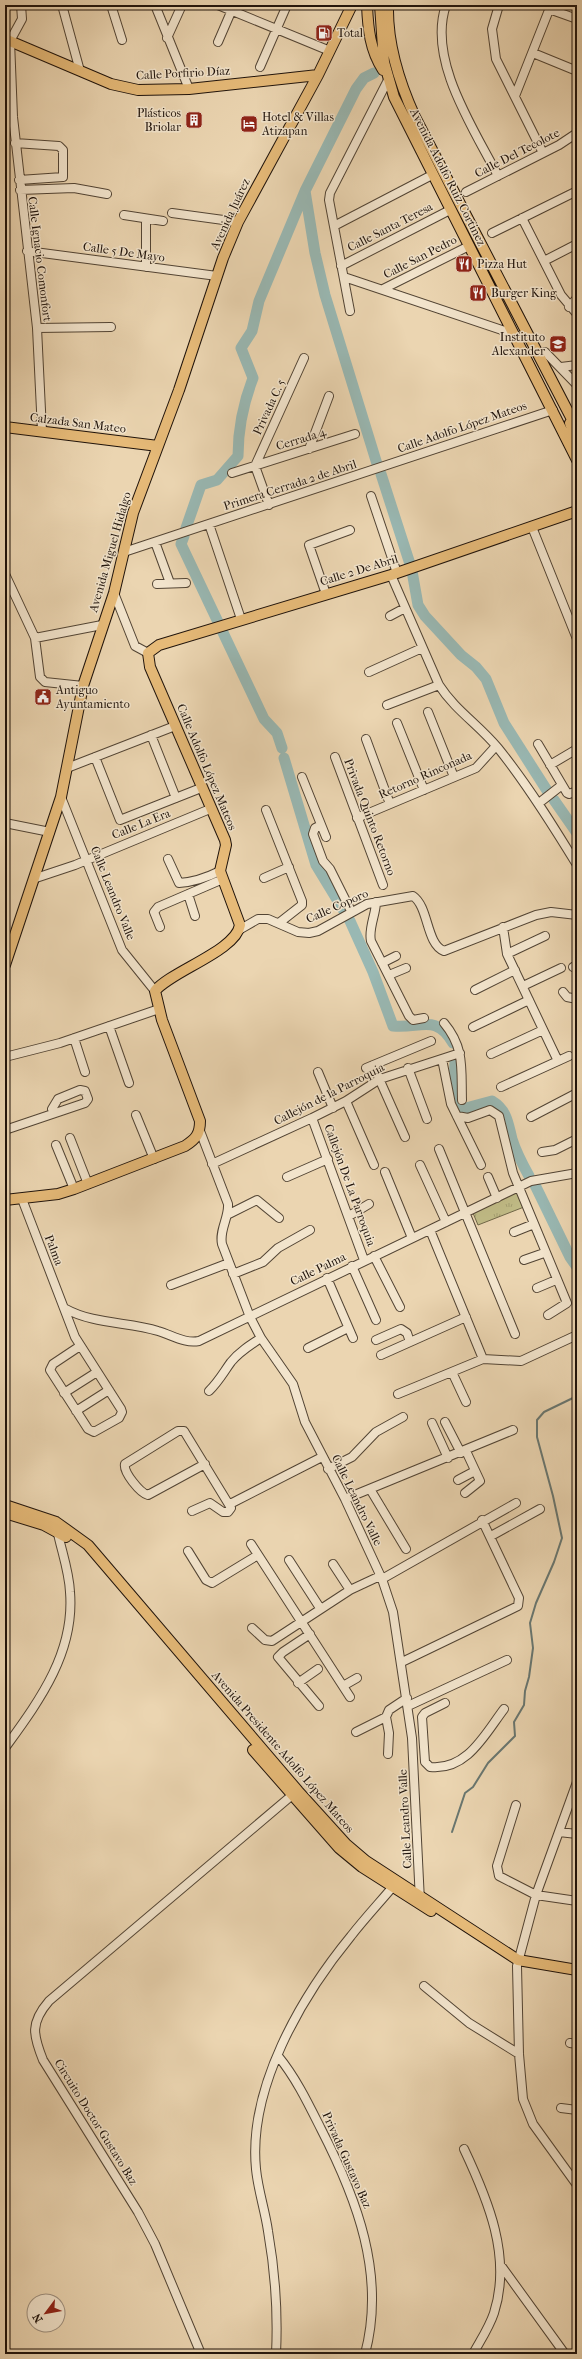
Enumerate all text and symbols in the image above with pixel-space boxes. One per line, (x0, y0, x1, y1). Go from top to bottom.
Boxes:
fuel station icon: Total (314, 23, 334, 43)
place label: Total (337, 26, 364, 40)
street label: Calle Porfirio Díaz (136, 64, 231, 82)
street label: Avenida Adolfo Ruiz Cortinez (407, 105, 489, 249)
place label: Plásticos Briolar (137, 106, 182, 134)
building icon: Plásticos Briolar (184, 110, 204, 130)
place label: Hotel & Villas Atizapan (261, 110, 334, 138)
hotel icon: Hotel & Villas Atizapan (239, 114, 259, 134)
street label: Calle Del Tecolote (472, 126, 562, 180)
street label: Avenida Juárez (207, 175, 253, 253)
street label: Calle Ignacio Comonfort (25, 196, 55, 323)
street label: Calle Santa Teresa (345, 199, 435, 255)
street label: Calle San Pedro (381, 232, 459, 282)
street label: Calle 5 De Mayo (82, 239, 166, 265)
restaurant icon: Pizza Hut (454, 254, 474, 274)
place label: Pizza Hut (477, 257, 528, 271)
restaurant icon: Burger King (468, 283, 488, 303)
place label: Burger King (491, 286, 557, 300)
place label: Instituto Alexander (491, 330, 546, 358)
school or university icon: Instituto Alexander (548, 334, 568, 354)
street label: Privada C. 5 (250, 377, 288, 437)
street label: Calle Adolfo López Mateos (396, 398, 529, 456)
street label: Calzada San Mateo (29, 410, 127, 436)
street label: Cerrada 4 (274, 425, 329, 453)
street label: Primera Cerrada 2 de Abril (222, 457, 359, 513)
street label: Avenida Miguel Hidalgo (86, 490, 134, 615)
street label: Calle 2 De Abril (318, 551, 400, 589)
place label: Antiguo Ayuntamiento (55, 683, 130, 711)
public building icon: Antiguo Ayuntamiento (33, 687, 53, 707)
street label: Calle Adolfo López Mateos (174, 702, 240, 833)
street label: Retorno Rinconada (376, 748, 474, 802)
street label: Privada Quinto Retorno (341, 757, 399, 877)
street label: Calle La Era (110, 806, 173, 842)
street label: Calle Leandro Valle (88, 844, 138, 942)
street label: Calle Coporo (304, 886, 370, 926)
street label: Callejón de la Parroquia (271, 1060, 387, 1128)
street label: Callejón De La Parroquia (321, 1122, 379, 1248)
street label: Palma (42, 1233, 66, 1268)
street label: Calle Palma (288, 1249, 349, 1288)
street label: Calle Leandro Valle (329, 1452, 385, 1548)
street label: Avenida Presidente Adolfo López Mateos (208, 1668, 357, 1836)
street label: Calle Leandro Valle (395, 1769, 415, 1869)
street label: Circuito Doctor Gustavo Baz (51, 2056, 141, 2188)
street label: Privada Gustavo Baz (319, 2110, 375, 2211)
north arrow (26, 2293, 66, 2333)
text: N (30, 2311, 46, 2325)

